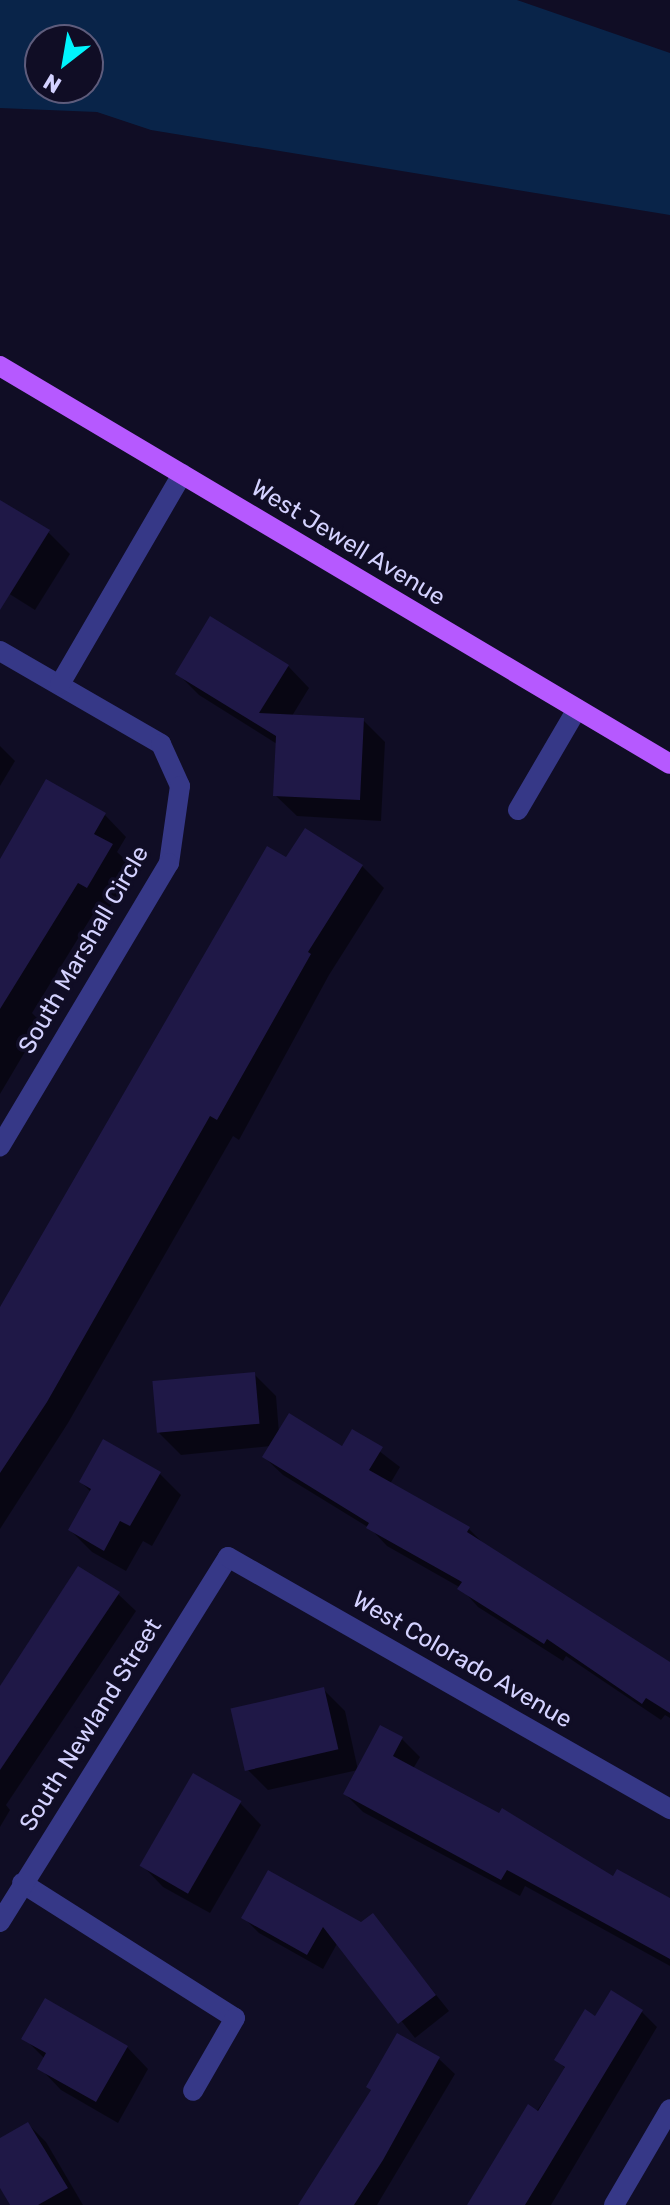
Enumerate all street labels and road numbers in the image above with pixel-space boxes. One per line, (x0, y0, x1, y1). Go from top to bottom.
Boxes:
street label: West Jewell Avenue (245, 474, 451, 612)
street label: South Marshall Circle (13, 841, 155, 1059)
street label: West Colorado Avenue (347, 1585, 577, 1735)
street label: South Newland Street (14, 1613, 168, 1837)

